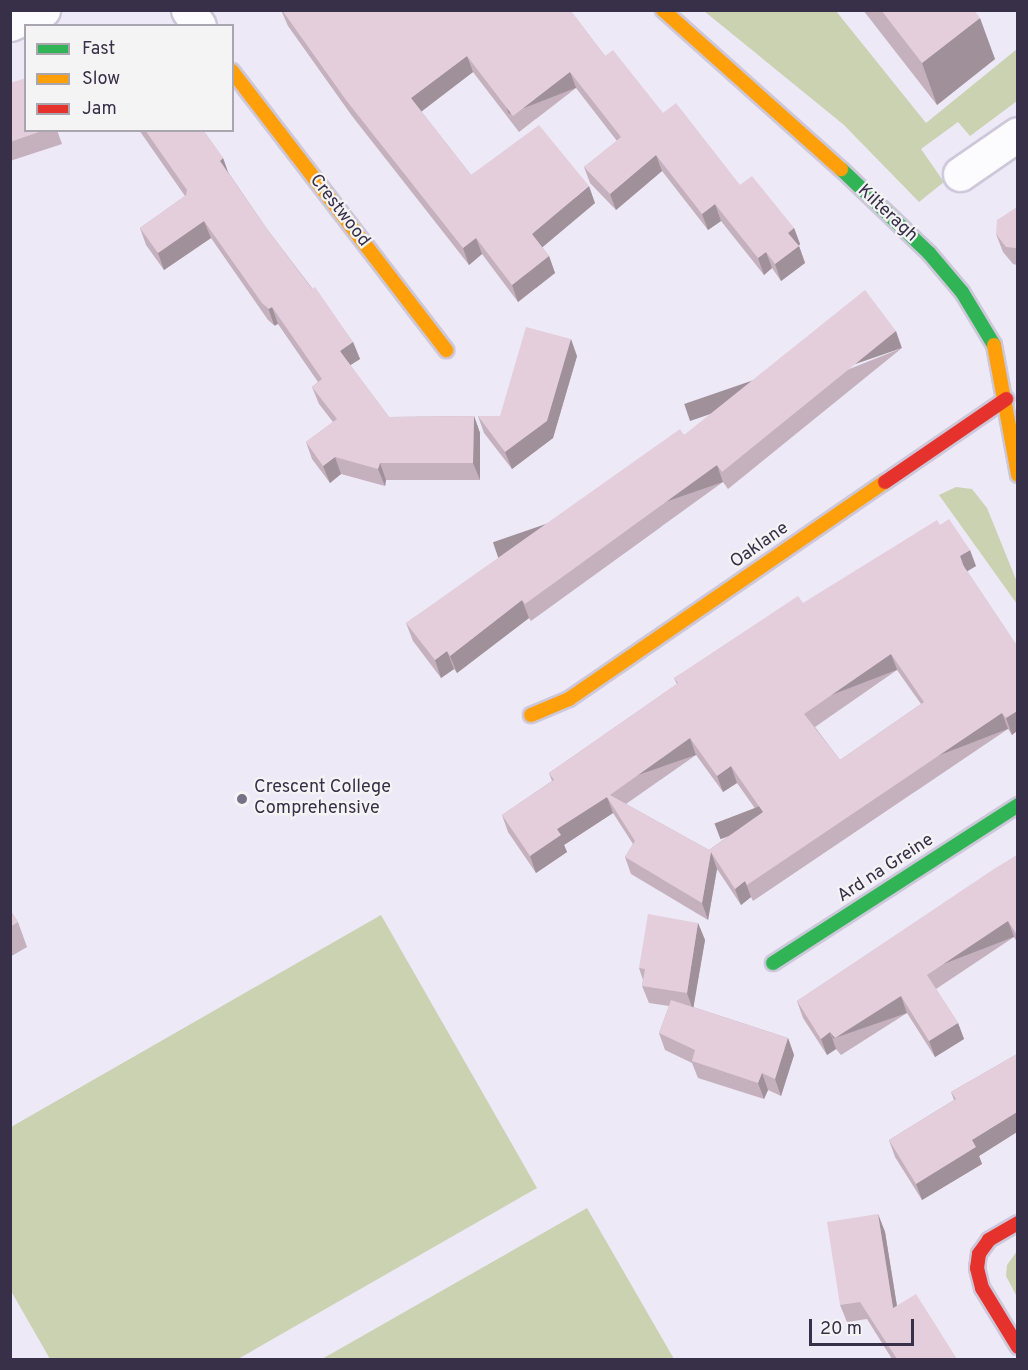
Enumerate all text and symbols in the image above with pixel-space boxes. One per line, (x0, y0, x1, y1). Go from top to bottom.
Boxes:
legend (24, 24, 234, 132)
text: Fast (82, 38, 115, 61)
text: Slow (82, 68, 120, 91)
text: Jam (82, 98, 117, 121)
street label: Crestwood (304, 171, 374, 251)
street label: Kilteragh (852, 181, 922, 247)
street label: Oaklane (727, 518, 793, 574)
place label: Crescent College Comprehensive (254, 778, 391, 820)
marker: Crescent College Comprehensive (235, 792, 249, 806)
street label: Ard na Greine (834, 830, 938, 908)
scale bar (812, 1307, 917, 1345)
text: 20 m (820, 1318, 862, 1341)

